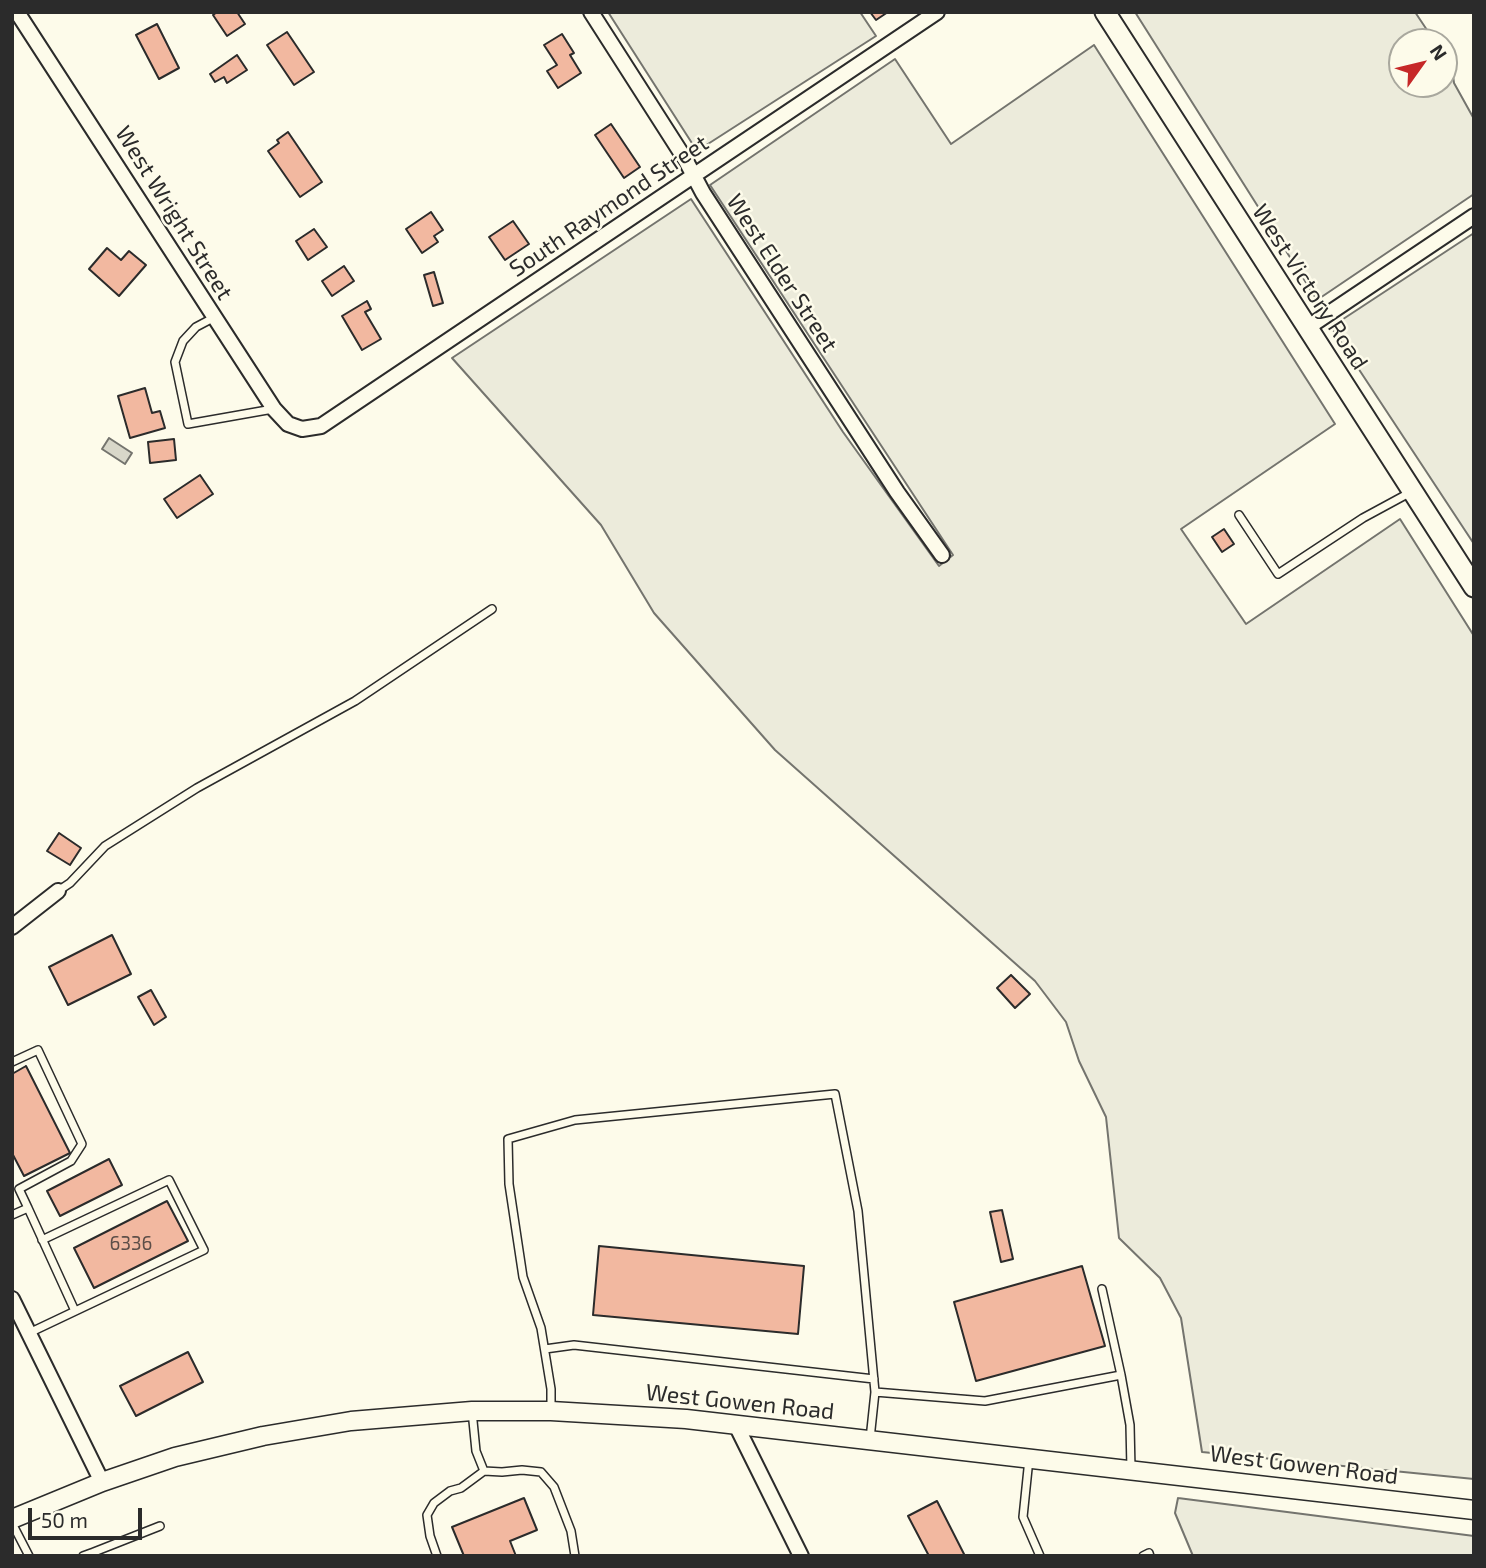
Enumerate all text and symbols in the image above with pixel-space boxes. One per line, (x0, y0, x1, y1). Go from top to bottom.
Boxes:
north arrow (1388, 28, 1458, 98)
text: N (1426, 40, 1453, 64)
street label: West Wright Street (109, 121, 239, 305)
street label: South Raymond Street (504, 129, 714, 283)
street label: West Elder Street (721, 189, 843, 357)
street label: West Victory Road (1246, 199, 1374, 375)
house number: 6336 (110, 1233, 152, 1255)
street label: West Gowen Road (644, 1378, 836, 1426)
street label: West Gowen Road (1208, 1440, 1400, 1490)
scale bar (32, 1494, 145, 1538)
text: 50 m (41, 1507, 88, 1532)

